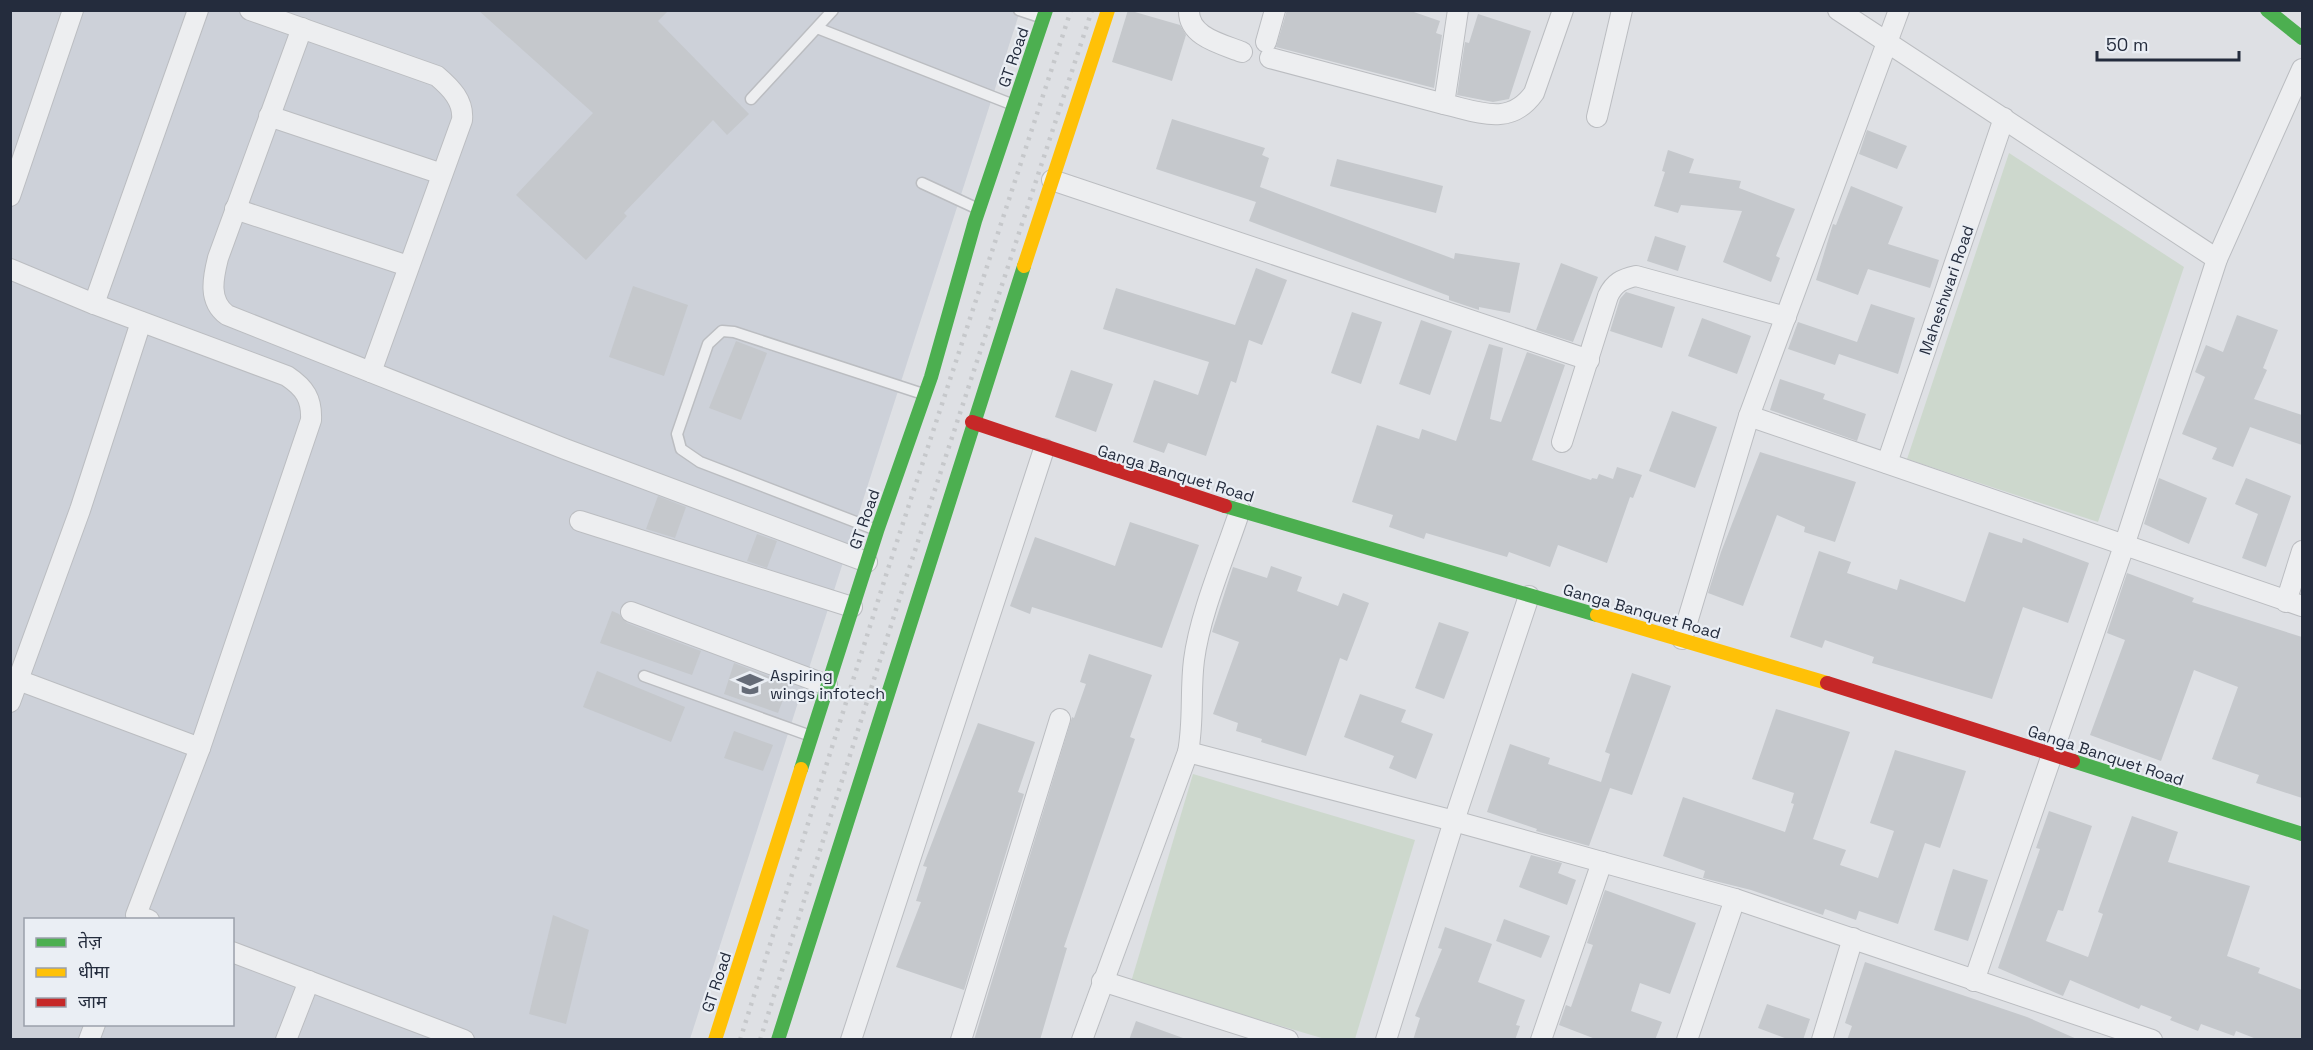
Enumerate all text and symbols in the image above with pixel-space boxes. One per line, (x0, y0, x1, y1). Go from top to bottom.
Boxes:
street label: GT Road (993, 24, 1034, 90)
scale bar (2097, 24, 2240, 62)
text: 50 m (2106, 33, 2148, 56)
street label: Maheshwari Road (1914, 223, 1978, 358)
street label: Ganga Banquet Road (1095, 440, 1257, 507)
street label: GT Road (844, 486, 885, 552)
street label: Ganga Banquet Road (1561, 579, 1723, 644)
place label: Aspiring wings infotech (770, 665, 885, 704)
school or university icon: Aspiring wings infotech (735, 669, 765, 699)
street label: Ganga Banquet Road (2025, 720, 2186, 791)
legend (24, 918, 234, 1026)
text: तेज़ (78, 930, 102, 953)
street label: GT Road (697, 949, 736, 1015)
text: धीमा (78, 960, 109, 983)
text: जाम (78, 990, 108, 1013)

